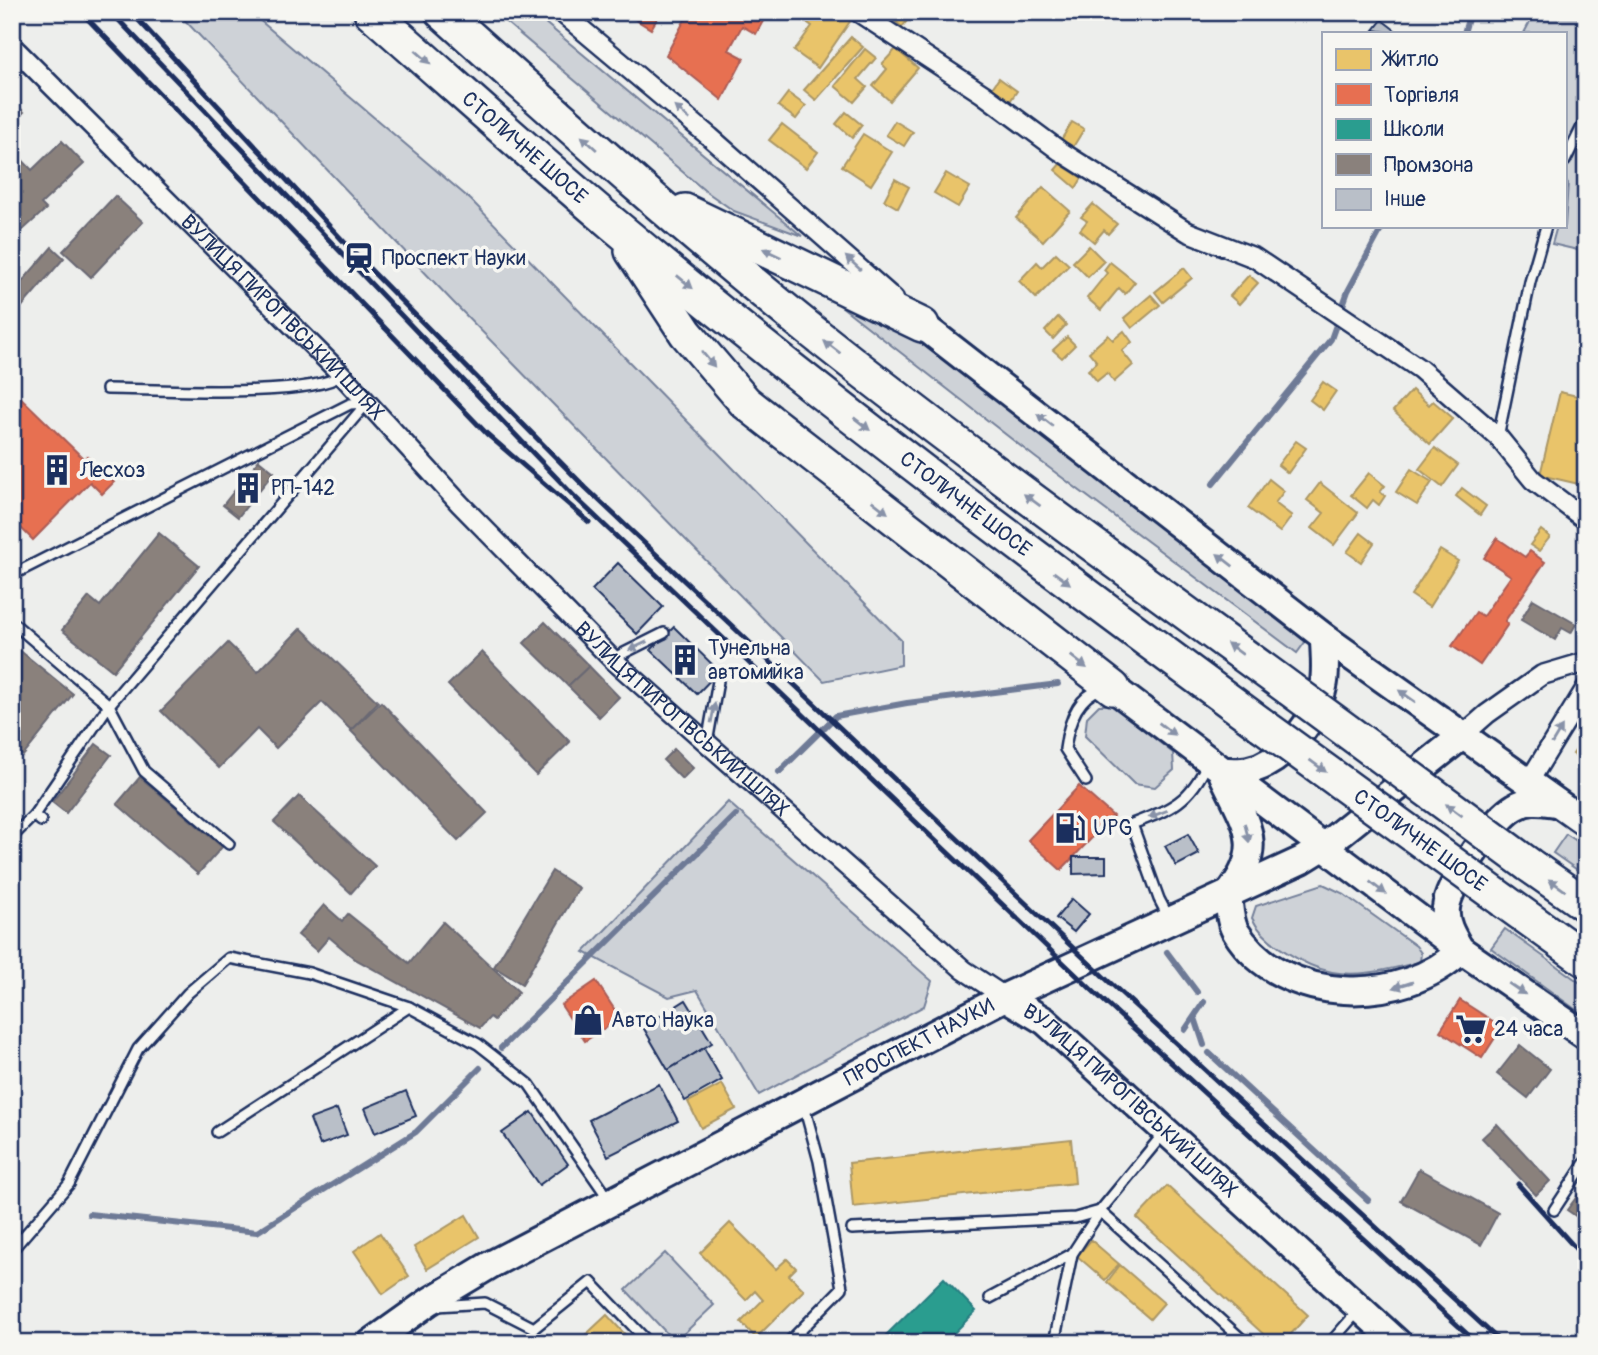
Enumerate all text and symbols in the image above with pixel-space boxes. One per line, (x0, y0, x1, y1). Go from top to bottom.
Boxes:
legend (1322, 32, 1566, 228)
text: Житло (1381, 46, 1439, 73)
one-way arrow (414, 49, 432, 65)
text: Торгівля (1384, 82, 1459, 109)
street label: СТОЛИЧНЕ ШОСЕ (456, 85, 593, 211)
one-way arrow (673, 105, 691, 121)
text: Школи (1384, 116, 1444, 143)
one-way arrow (581, 136, 598, 152)
text: Промзона (1384, 152, 1473, 179)
text: Інше (1384, 186, 1426, 213)
street label: ВУЛИЦЯ ПИРОГІВСЬКИЙ ШЛЯХ (175, 209, 390, 426)
station icon: Проспект Науки (342, 241, 376, 275)
place label: Проспект Науки (382, 245, 526, 272)
one-way arrow (762, 247, 783, 258)
one-way arrow (844, 255, 862, 271)
one-way arrow (676, 274, 693, 289)
one-way arrow (823, 339, 841, 354)
one-way arrow (700, 350, 716, 368)
one-way arrow (1036, 414, 1054, 428)
one-way arrow (853, 417, 871, 431)
street label: СТОЛИЧНЕ ШОСЕ (894, 445, 1037, 563)
building icon: Лесхоз (40, 453, 74, 487)
place label: Лесхоз (79, 457, 146, 484)
building icon: РП-142 (231, 471, 265, 505)
place label: РП-142 (271, 475, 335, 502)
one-way arrow (1023, 493, 1041, 507)
one-way arrow (870, 500, 888, 515)
one-way arrow (1216, 552, 1234, 567)
one-way arrow (1053, 571, 1071, 585)
street label: ВУЛИЦЯ ПИРОГІВСЬКИЙ ШЛЯХ (569, 616, 794, 823)
place label: Тунельна автомийка (708, 635, 804, 686)
one-way arrow (628, 640, 648, 651)
one-way arrow (1226, 642, 1244, 656)
building icon: Тунельна автомийка (668, 643, 702, 677)
one-way arrow (1069, 654, 1087, 669)
one-way arrow (1398, 689, 1416, 703)
one-way arrow (708, 702, 719, 724)
one-way arrow (1158, 722, 1177, 736)
one-way arrow (1551, 726, 1564, 745)
one-way arrow (1308, 758, 1326, 773)
street label: СТОЛИЧНЕ ШОСЕ (1348, 783, 1493, 898)
one-way arrow (1445, 803, 1463, 817)
one-way arrow (1147, 809, 1168, 820)
fuel station icon: UPG (1053, 811, 1087, 845)
place label: UPG (1093, 815, 1132, 842)
one-way arrow (1242, 823, 1253, 845)
one-way arrow (1548, 878, 1566, 892)
one-way arrow (1369, 881, 1387, 895)
one-way arrow (1393, 980, 1414, 990)
one-way arrow (1507, 982, 1527, 995)
street label: ПРОСПЕКТ НАУКИ (840, 992, 999, 1092)
street label: ВУЛИЦЯ ПИРОГІВСЬКИЙ ШЛЯХ (1018, 998, 1243, 1204)
shop icon: Авто Наука (571, 1003, 605, 1037)
place label: Авто Наука (611, 1007, 714, 1034)
supermarket icon: 24 часа (1454, 1012, 1488, 1046)
place label: 24 часа (1494, 1016, 1563, 1043)

